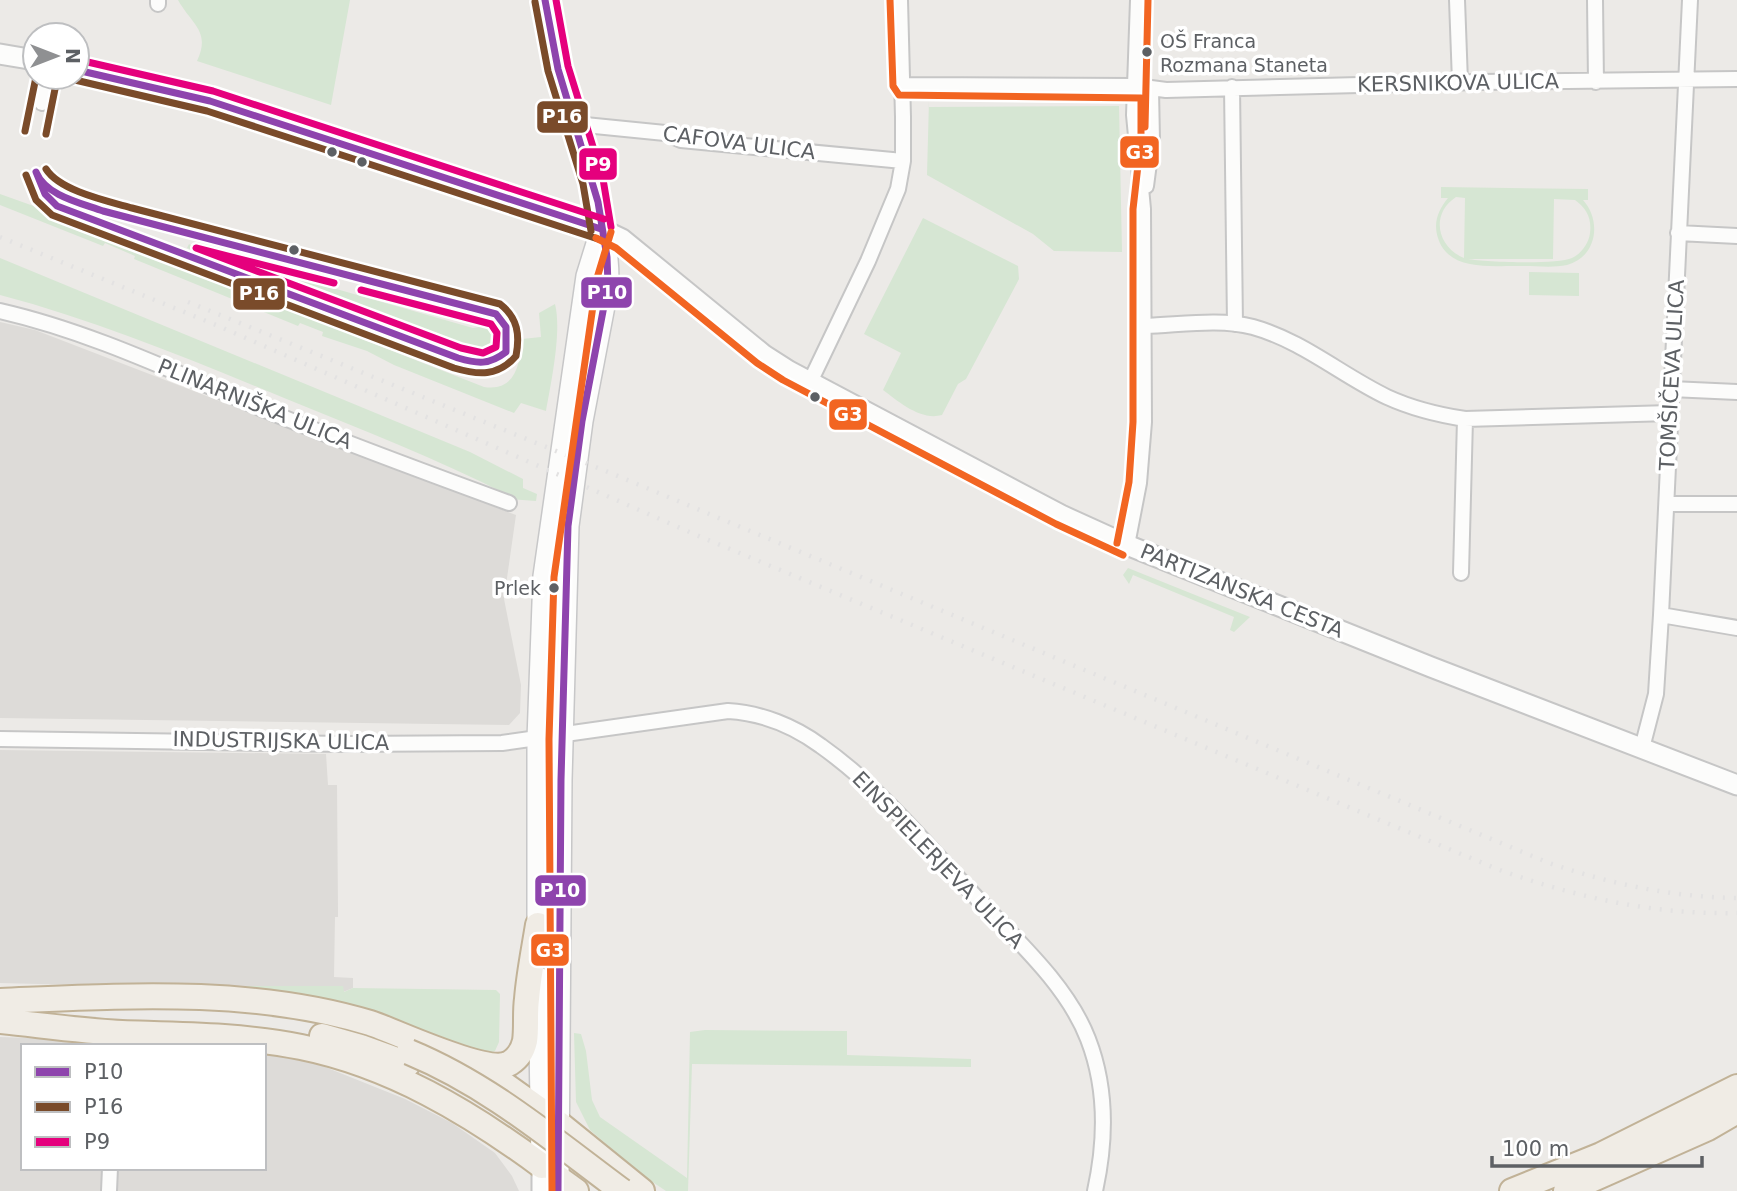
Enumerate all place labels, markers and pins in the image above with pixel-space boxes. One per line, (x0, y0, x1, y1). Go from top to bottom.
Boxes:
place label: OŠ Franca Rozmana Staneta (1160, 29, 1328, 76)
marker: OŠ Franca Rozmana Staneta (1140, 45, 1154, 59)
unlabelled marker (325, 145, 339, 159)
unlabelled marker (355, 155, 369, 169)
unlabelled marker (287, 243, 301, 257)
unlabelled marker (808, 390, 822, 404)
place label: Prlek (494, 577, 541, 599)
marker: Prlek (547, 581, 561, 595)

